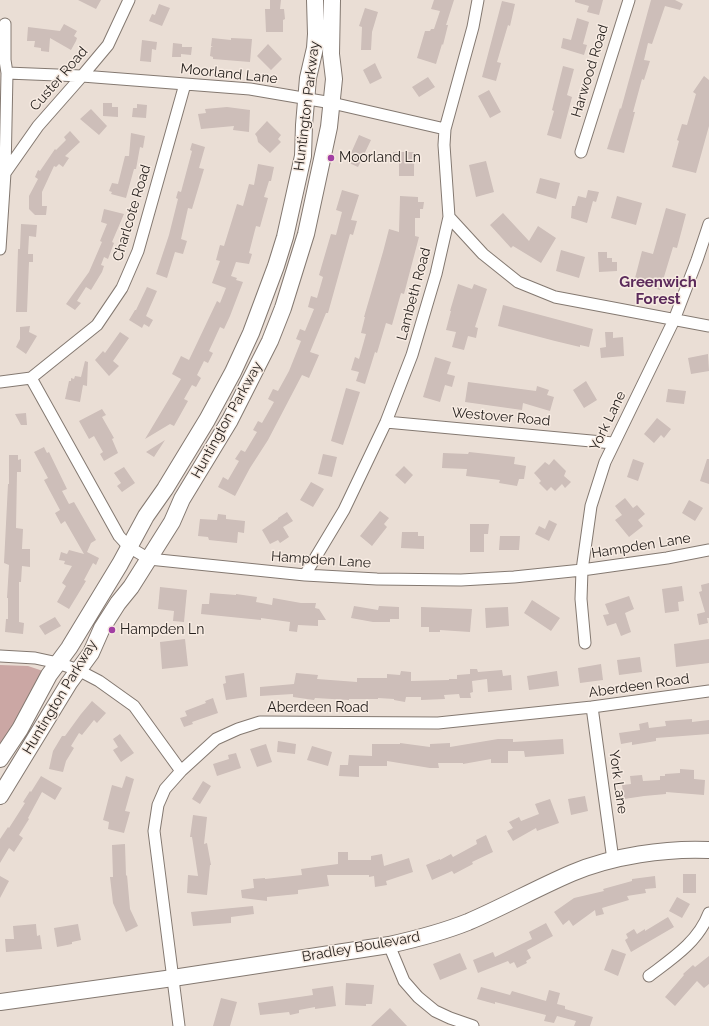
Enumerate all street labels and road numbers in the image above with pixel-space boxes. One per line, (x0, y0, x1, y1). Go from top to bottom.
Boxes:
street label: Harwood Road (568, 22, 612, 120)
street label: Huntington Parkway (291, 40, 323, 172)
street label: Custer Road (27, 43, 91, 115)
street label: Moorland Lane (179, 61, 279, 87)
street label: Charlcote Road (109, 163, 155, 263)
street label: Lambeth Road (394, 246, 434, 342)
street label: Huntington Parkway (188, 359, 266, 481)
street label: York Lane (586, 388, 630, 454)
street label: Westover Road (451, 404, 551, 430)
street label: Hampden Lane (590, 530, 692, 562)
street label: Hampden Lane (270, 548, 372, 572)
street label: Huntington Parkway (19, 637, 101, 757)
street label: Aberdeen Road (588, 671, 690, 701)
street label: Aberdeen Road (267, 700, 369, 716)
street label: York Lane (605, 749, 631, 815)
street label: Bradley Boulevard (301, 928, 421, 966)

